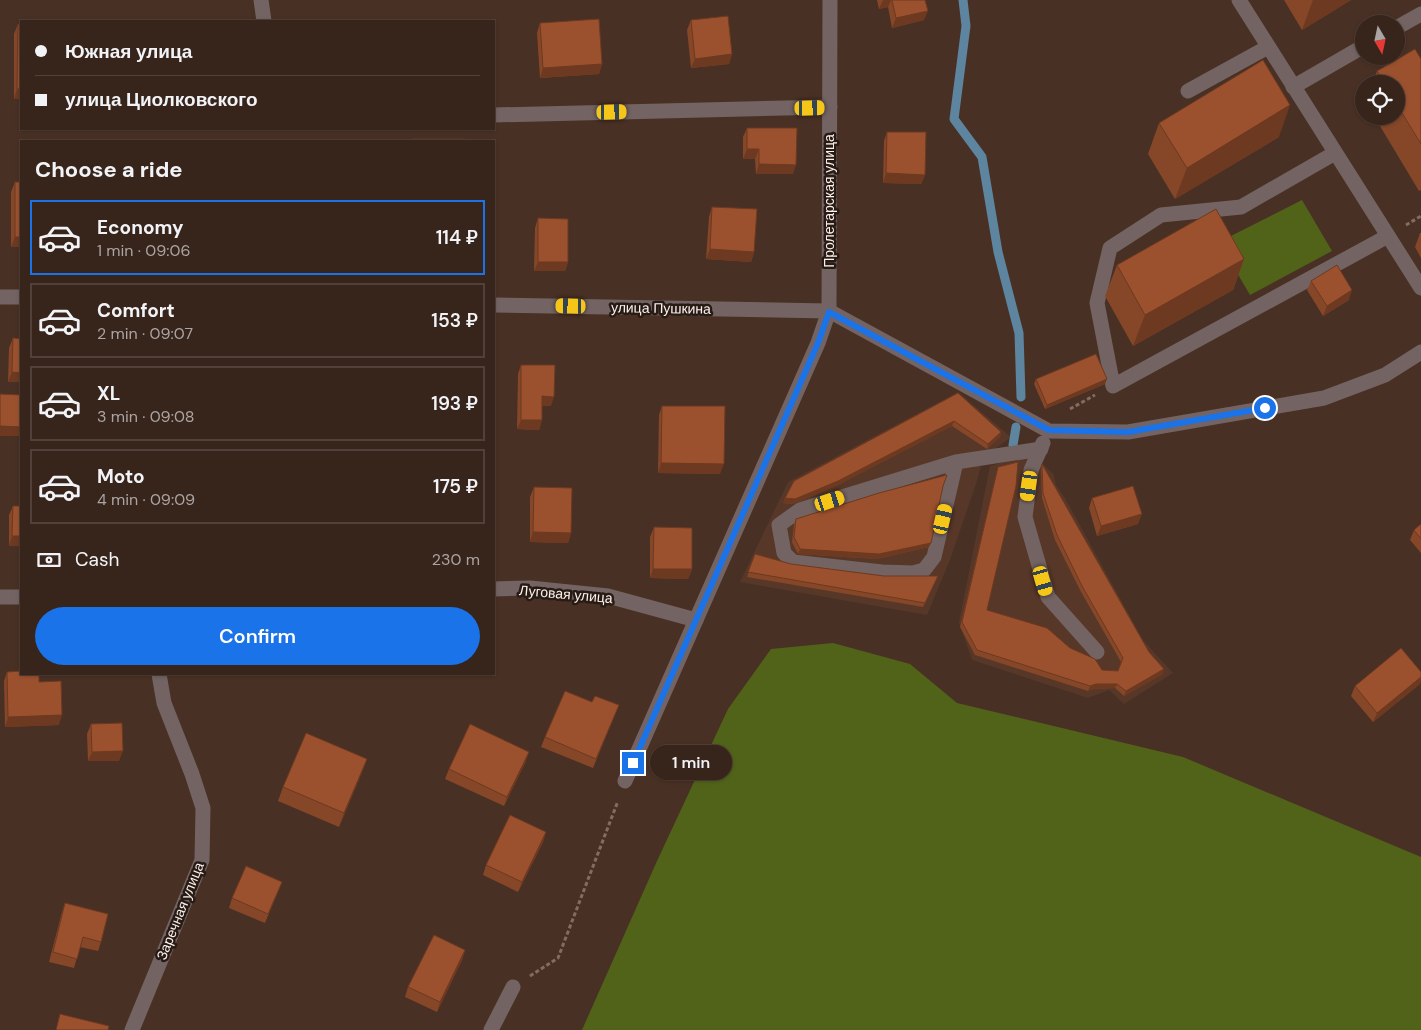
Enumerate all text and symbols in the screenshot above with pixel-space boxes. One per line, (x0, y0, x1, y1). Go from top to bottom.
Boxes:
north arrow (1355, 15, 1405, 65)
map controls (1355, 15, 1405, 125)
text: Южная улица (65, 39, 192, 64)
button: locate (1355, 75, 1405, 125)
text: улица Циолковского (65, 87, 258, 112)
car (794, 100, 825, 116)
car (596, 104, 627, 120)
street label: Пролетарская улица (820, 134, 838, 268)
text: Choose a ride (35, 155, 183, 184)
icon: car (37, 215, 82, 260)
text: Economy (97, 215, 184, 240)
text: 114 ₽ (436, 225, 478, 250)
text: 1 min · 09:06 (97, 240, 190, 261)
icon: car (37, 298, 82, 343)
text: Comfort (97, 298, 175, 323)
car (555, 298, 586, 314)
street label: улица Пушкина (611, 298, 711, 318)
text: 153 ₽ (431, 308, 478, 333)
text: 2 min · 09:07 (97, 323, 193, 344)
icon: car (37, 381, 82, 426)
text: XL (97, 381, 120, 406)
text: 193 ₽ (431, 391, 478, 416)
route start (1254, 397, 1276, 419)
text: 3 min · 09:08 (97, 406, 195, 427)
icon: car (37, 464, 82, 509)
text: Moto (97, 464, 145, 489)
car (1019, 470, 1038, 502)
text: 175 ₽ (433, 474, 478, 499)
text: 4 min · 09:09 (97, 489, 195, 510)
car (813, 489, 846, 513)
car (932, 503, 953, 535)
icon: cash (35, 546, 63, 574)
text: Cash (75, 547, 119, 572)
text: 230 m (432, 549, 480, 570)
car (1031, 565, 1054, 597)
street label: Луговая улица (518, 581, 614, 607)
button: Confirm (35, 607, 480, 665)
callout: 1 min (650, 746, 733, 780)
route end (622, 752, 644, 774)
text: 1 min (672, 752, 710, 773)
street label: Заречная улица (152, 859, 208, 963)

